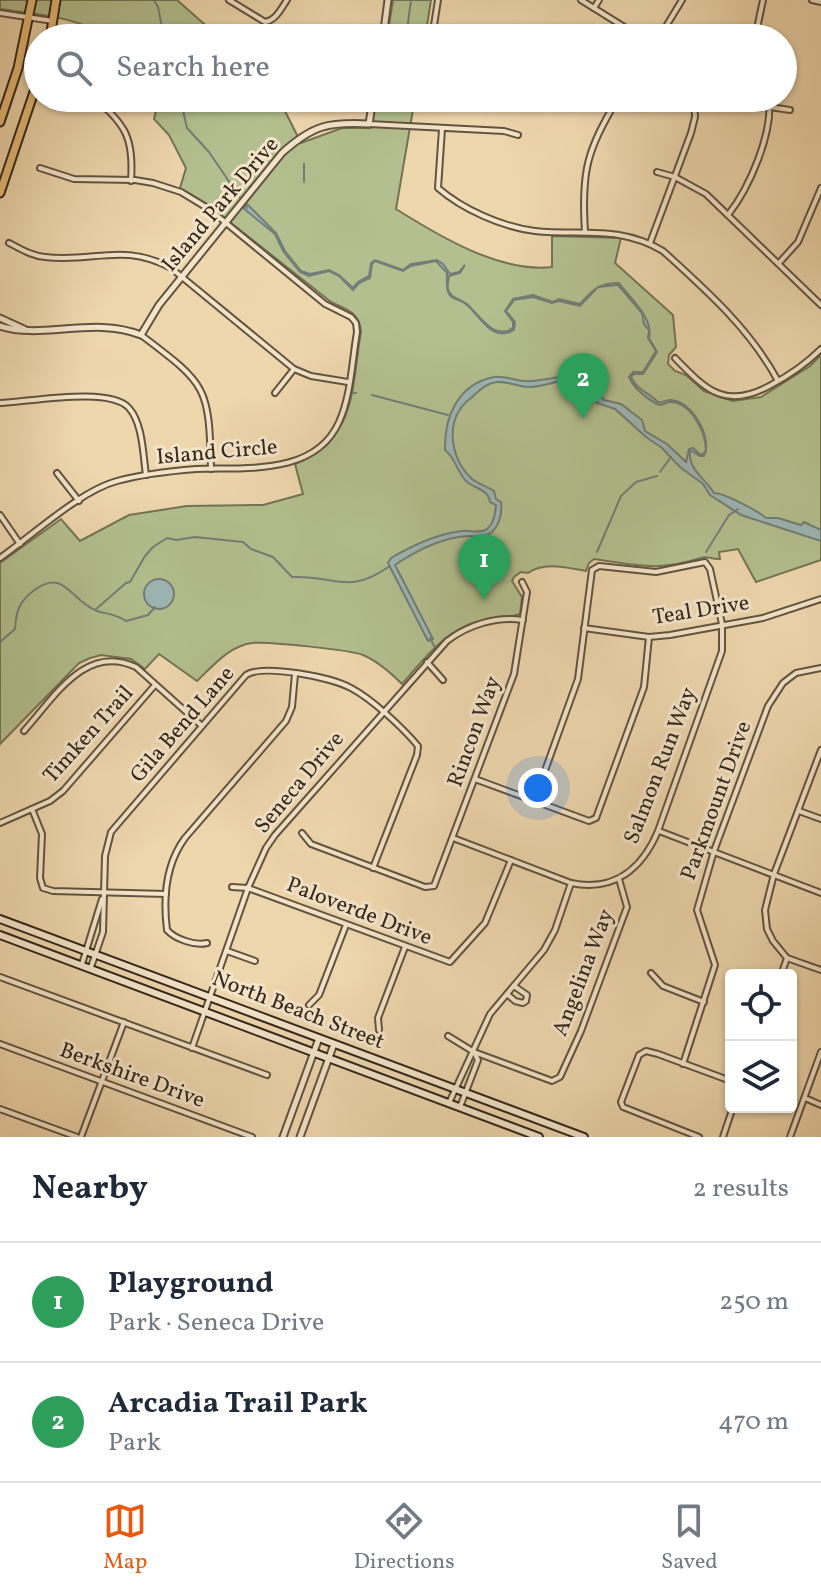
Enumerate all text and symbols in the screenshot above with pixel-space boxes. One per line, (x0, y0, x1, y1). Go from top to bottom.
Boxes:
search box (24, 24, 797, 112)
icon: search (52, 46, 96, 90)
text: Search here (116, 47, 270, 89)
street label: Island Park Drive (155, 131, 287, 279)
pin: 2 (557, 353, 609, 419)
street label: Island Circle (155, 432, 279, 474)
pin: 1 (458, 534, 510, 600)
street label: Teal Drive (650, 588, 752, 634)
street label: Gila Bend Lane (124, 660, 242, 790)
street label: Rincon Way (441, 672, 509, 792)
street label: Timken Trail (37, 679, 141, 791)
street label: Salmon Run Way (617, 683, 705, 849)
street label: Parkmount Drive (674, 717, 760, 885)
street label: Seneca Drive (248, 725, 352, 841)
your location (518, 768, 558, 808)
street label: Paloverde Drive (282, 870, 436, 954)
street label: Angelina Way (546, 905, 623, 1041)
street label: North Beach Street (207, 964, 389, 1058)
map controls (725, 969, 797, 1113)
button: locate (725, 969, 797, 1041)
street label: Berkshire Drive (55, 1035, 209, 1117)
button: layers (725, 1041, 797, 1113)
text: Nearby (32, 1166, 148, 1213)
text: 2 results (693, 1171, 789, 1207)
text: Playground (108, 1263, 273, 1305)
text: 1 (53, 1284, 63, 1320)
text: 250 m (719, 1284, 789, 1320)
text: Park · Seneca Drive (108, 1305, 324, 1341)
text: Arcadia Trail Park (108, 1383, 368, 1425)
text: 2 (51, 1404, 65, 1440)
text: 470 m (718, 1404, 789, 1440)
text: Park (108, 1425, 161, 1461)
tab: Map (103, 1499, 147, 1578)
tab: Directions (354, 1499, 455, 1578)
tab: Saved (661, 1499, 718, 1578)

